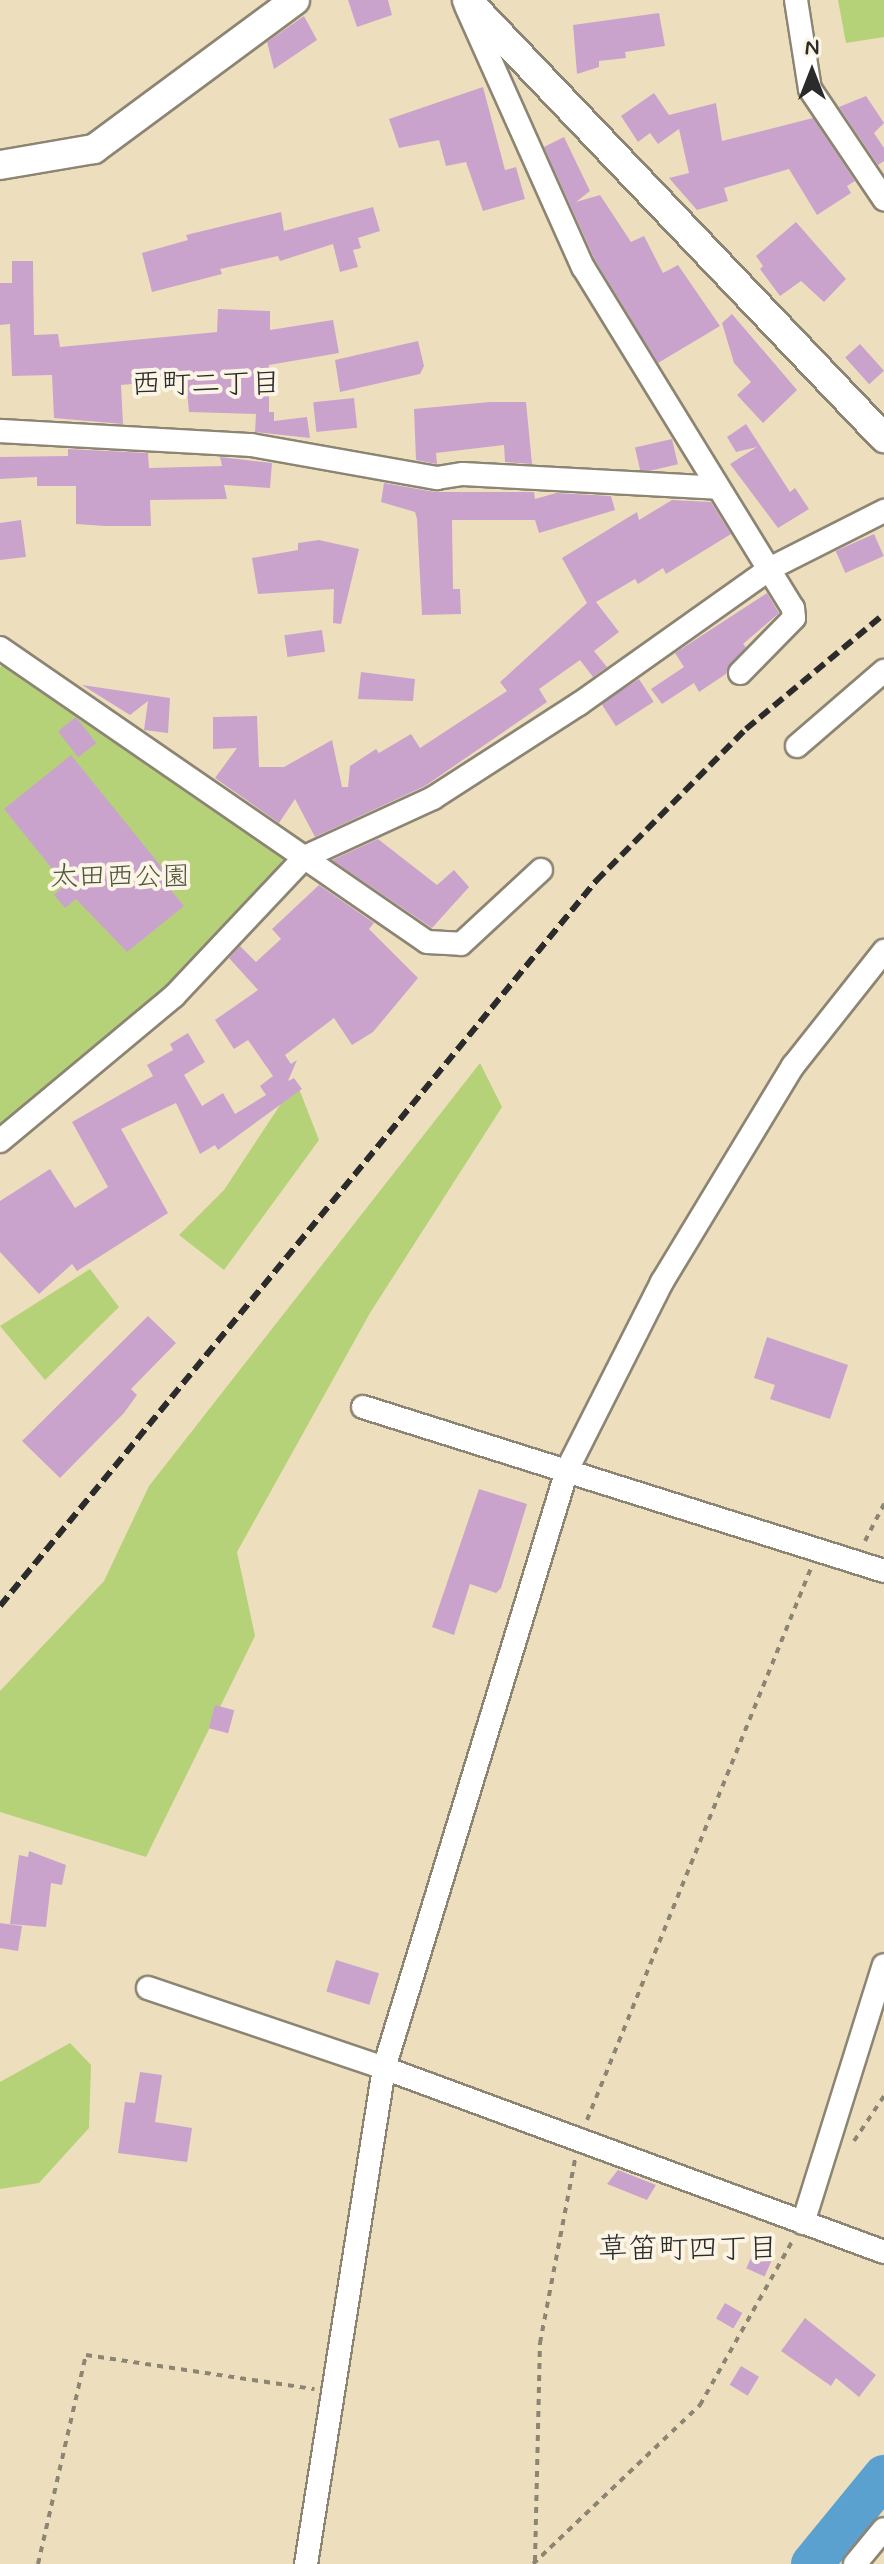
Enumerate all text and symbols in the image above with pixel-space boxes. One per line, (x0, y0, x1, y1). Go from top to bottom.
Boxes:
north arrow (772, 32, 852, 112)
text: N (805, 34, 819, 62)
district label: 西町二丁目 (131, 367, 281, 403)
park label: 太田西公園 (50, 861, 190, 895)
district label: 草笛町四丁目 (598, 2232, 778, 2268)

